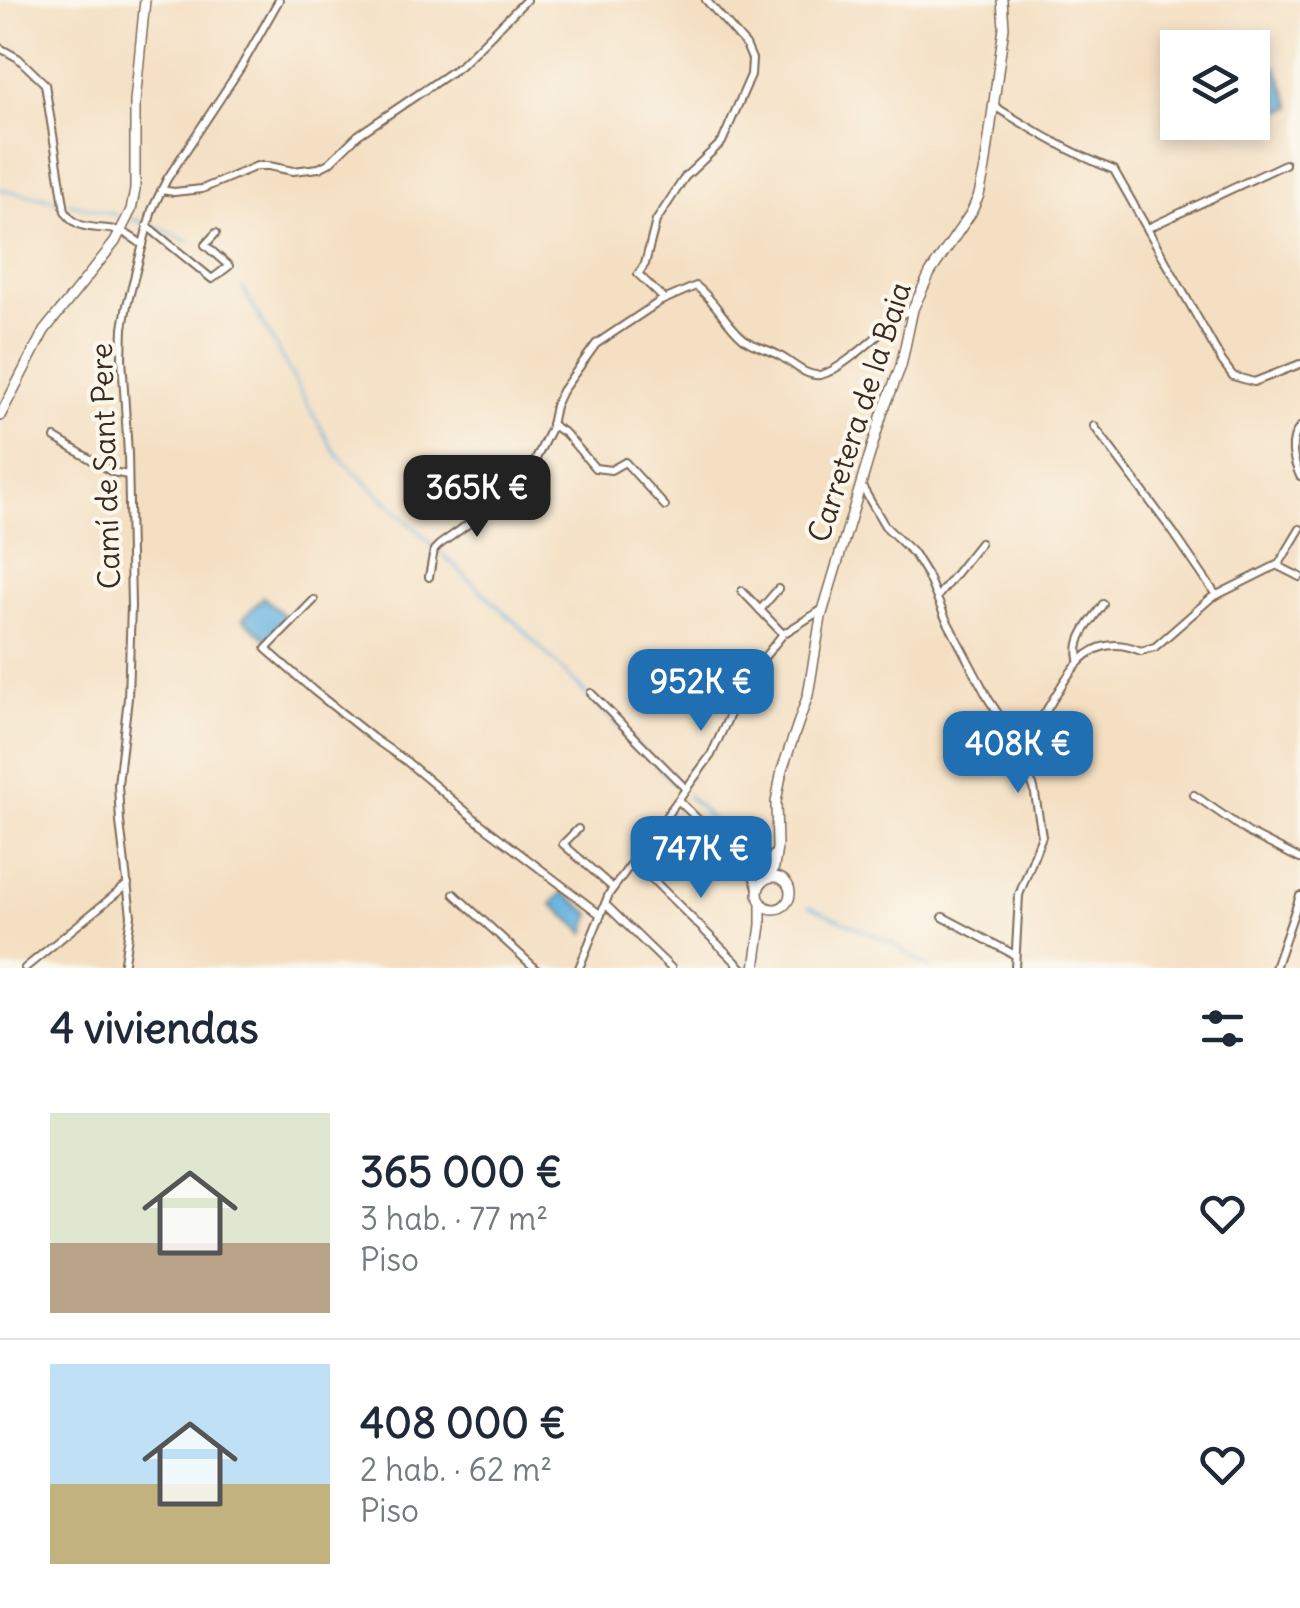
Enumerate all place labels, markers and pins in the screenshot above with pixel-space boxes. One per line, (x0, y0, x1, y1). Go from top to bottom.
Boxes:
pin: 365K € (396, 455, 558, 540)
pin: 952K € (620, 649, 782, 734)
pin: 408K € (937, 711, 1099, 796)
pin: 747K € (620, 816, 782, 901)

